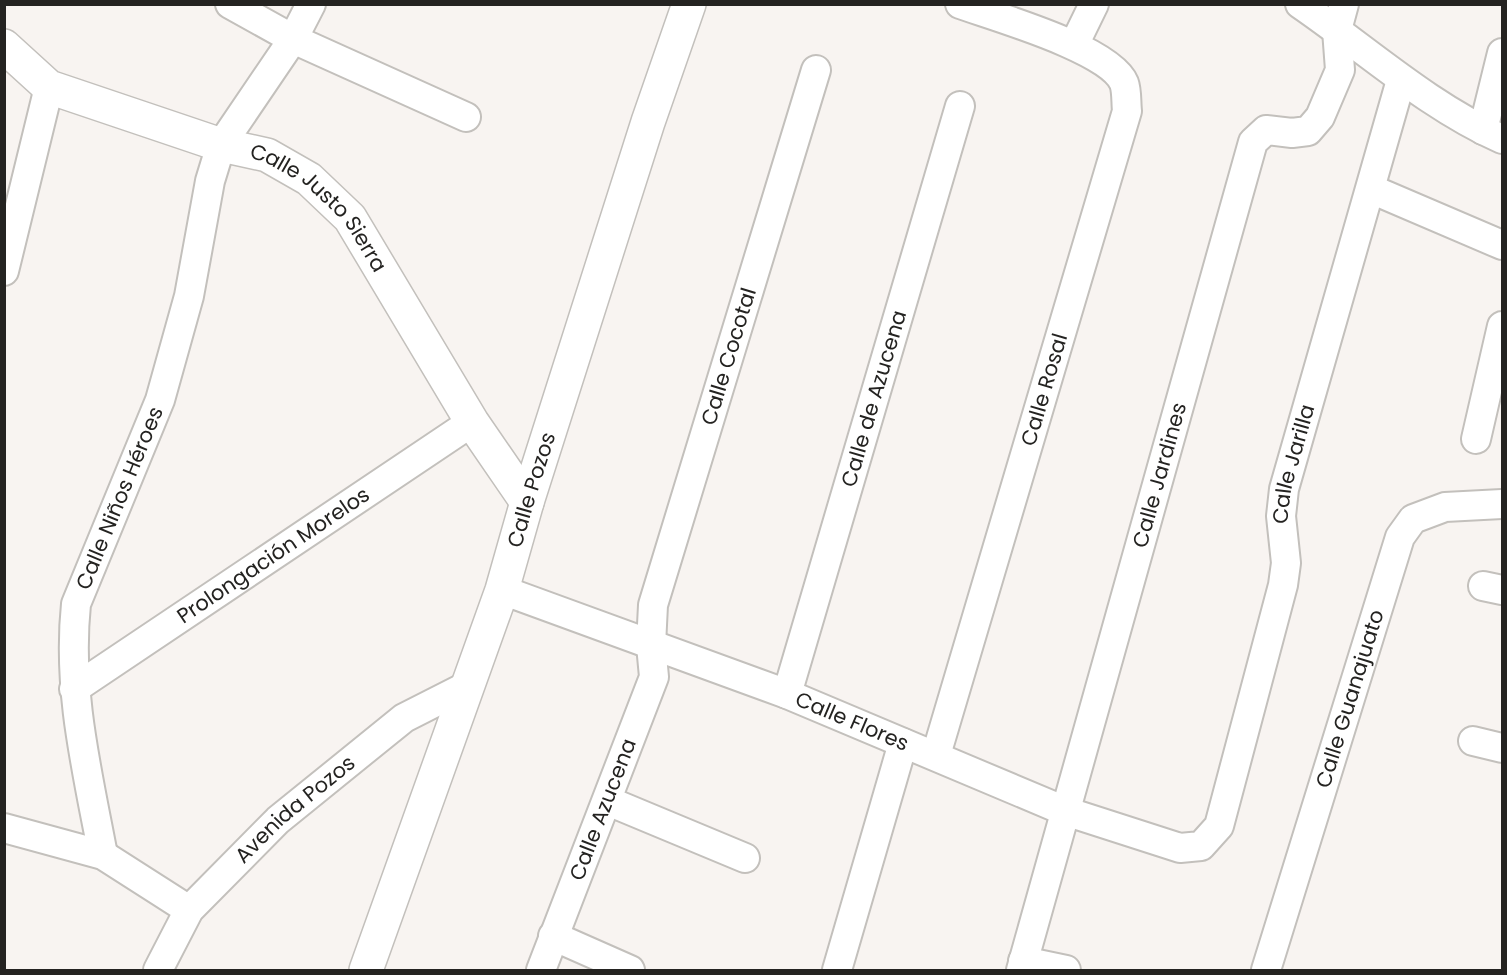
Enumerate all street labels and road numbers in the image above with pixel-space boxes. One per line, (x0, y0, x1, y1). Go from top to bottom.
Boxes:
street label: Calle Justo Sierra (248, 137, 394, 277)
street label: Calle Cocotal (694, 284, 763, 429)
street label: Calle de Azucena (834, 307, 913, 490)
street label: Calle Rosal (1013, 330, 1074, 449)
street label: Calle Jardines (1125, 399, 1193, 551)
street label: Calle Jarilla (1265, 401, 1321, 525)
street label: Calle Niños Héroes (68, 402, 170, 594)
street label: Calle Pozos (500, 428, 562, 551)
street label: Prolongación Morelos (171, 480, 375, 630)
street label: Calle Guanajuato (1308, 606, 1391, 791)
street label: Calle Flores (791, 684, 913, 758)
street label: Calle Azucena (562, 734, 643, 885)
street label: Avenida Pozos (228, 748, 361, 869)

